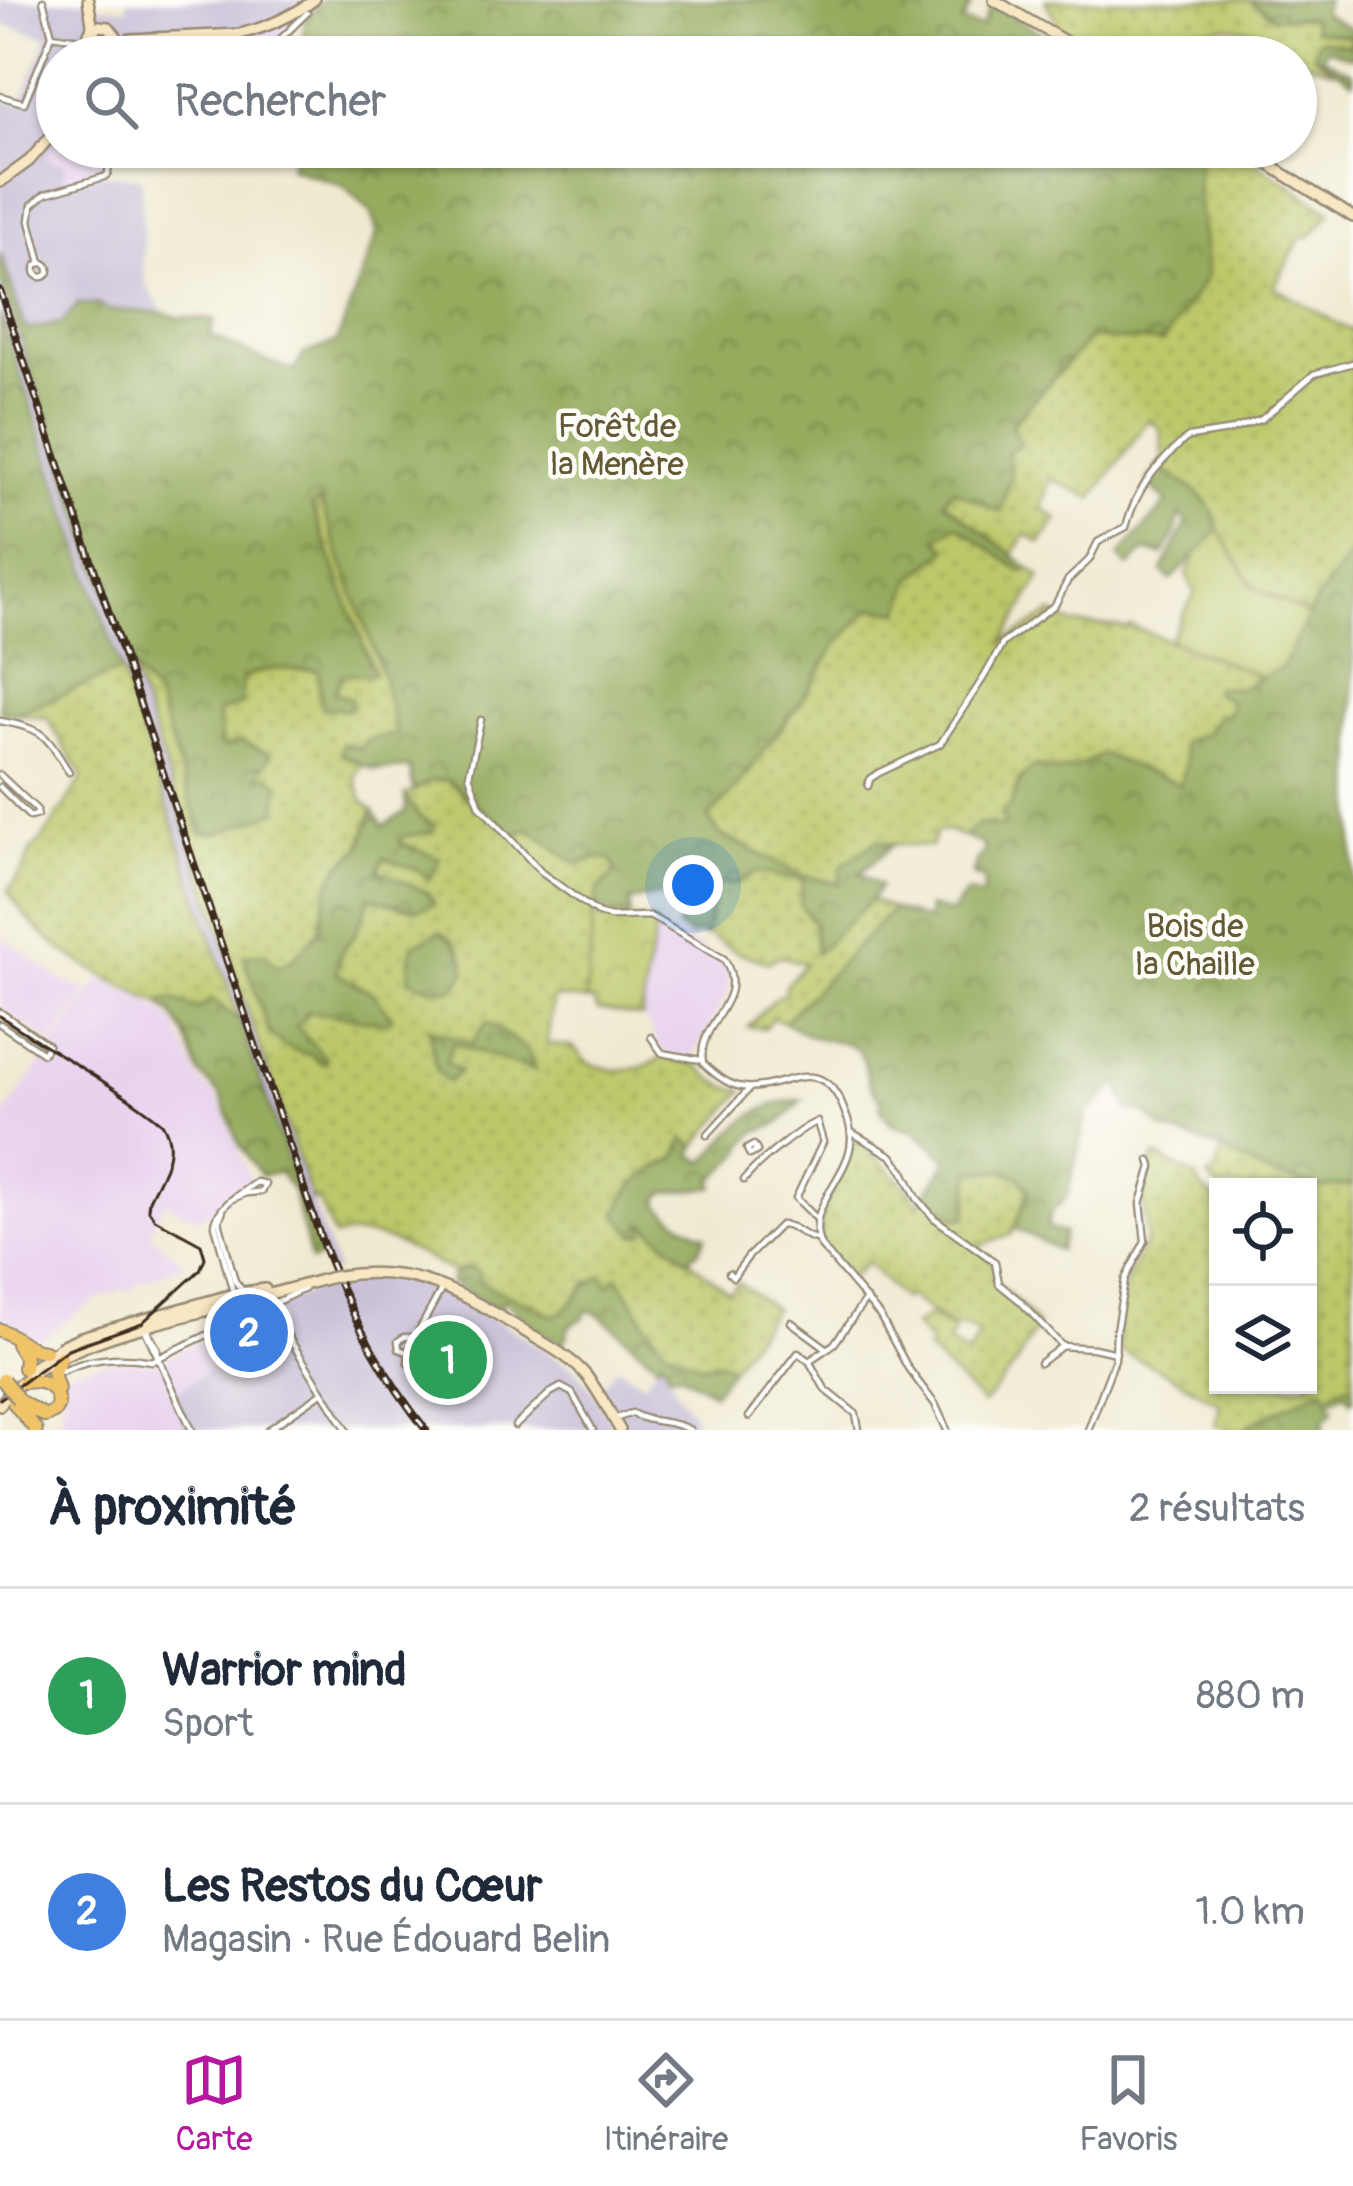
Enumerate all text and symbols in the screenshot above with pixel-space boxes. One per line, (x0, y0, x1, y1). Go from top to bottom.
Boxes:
search box (36, 36, 1317, 168)
icon: search (78, 69, 144, 135)
text: Rechercher (174, 74, 387, 130)
park label: Forêt de la Menère (550, 406, 684, 485)
your location (663, 855, 723, 915)
park label: Bois de la Chaille (1135, 906, 1255, 985)
map controls (1209, 1178, 1317, 1394)
button: locate (1209, 1178, 1317, 1286)
button: layers (1209, 1286, 1317, 1394)
pin: 2 (210, 1288, 288, 1378)
pin: 1 (409, 1315, 487, 1405)
text: À proximité (48, 1476, 297, 1540)
text: 2 résultats (1129, 1484, 1305, 1533)
text: Warrior mind (162, 1643, 407, 1699)
text: 1 (79, 1671, 95, 1720)
text: 880 m (1196, 1671, 1305, 1720)
text: Sport (162, 1699, 254, 1748)
text: Les Restos du Cœur (162, 1859, 542, 1915)
text: 2 (76, 1887, 98, 1936)
text: 1.0 km (1195, 1887, 1305, 1936)
text: Magasin · Rue Édouard Belin (162, 1915, 610, 1964)
tab: Carte (175, 2047, 253, 2160)
tab: Itinéraire (604, 2047, 728, 2160)
tab: Favoris (1079, 2047, 1177, 2160)

